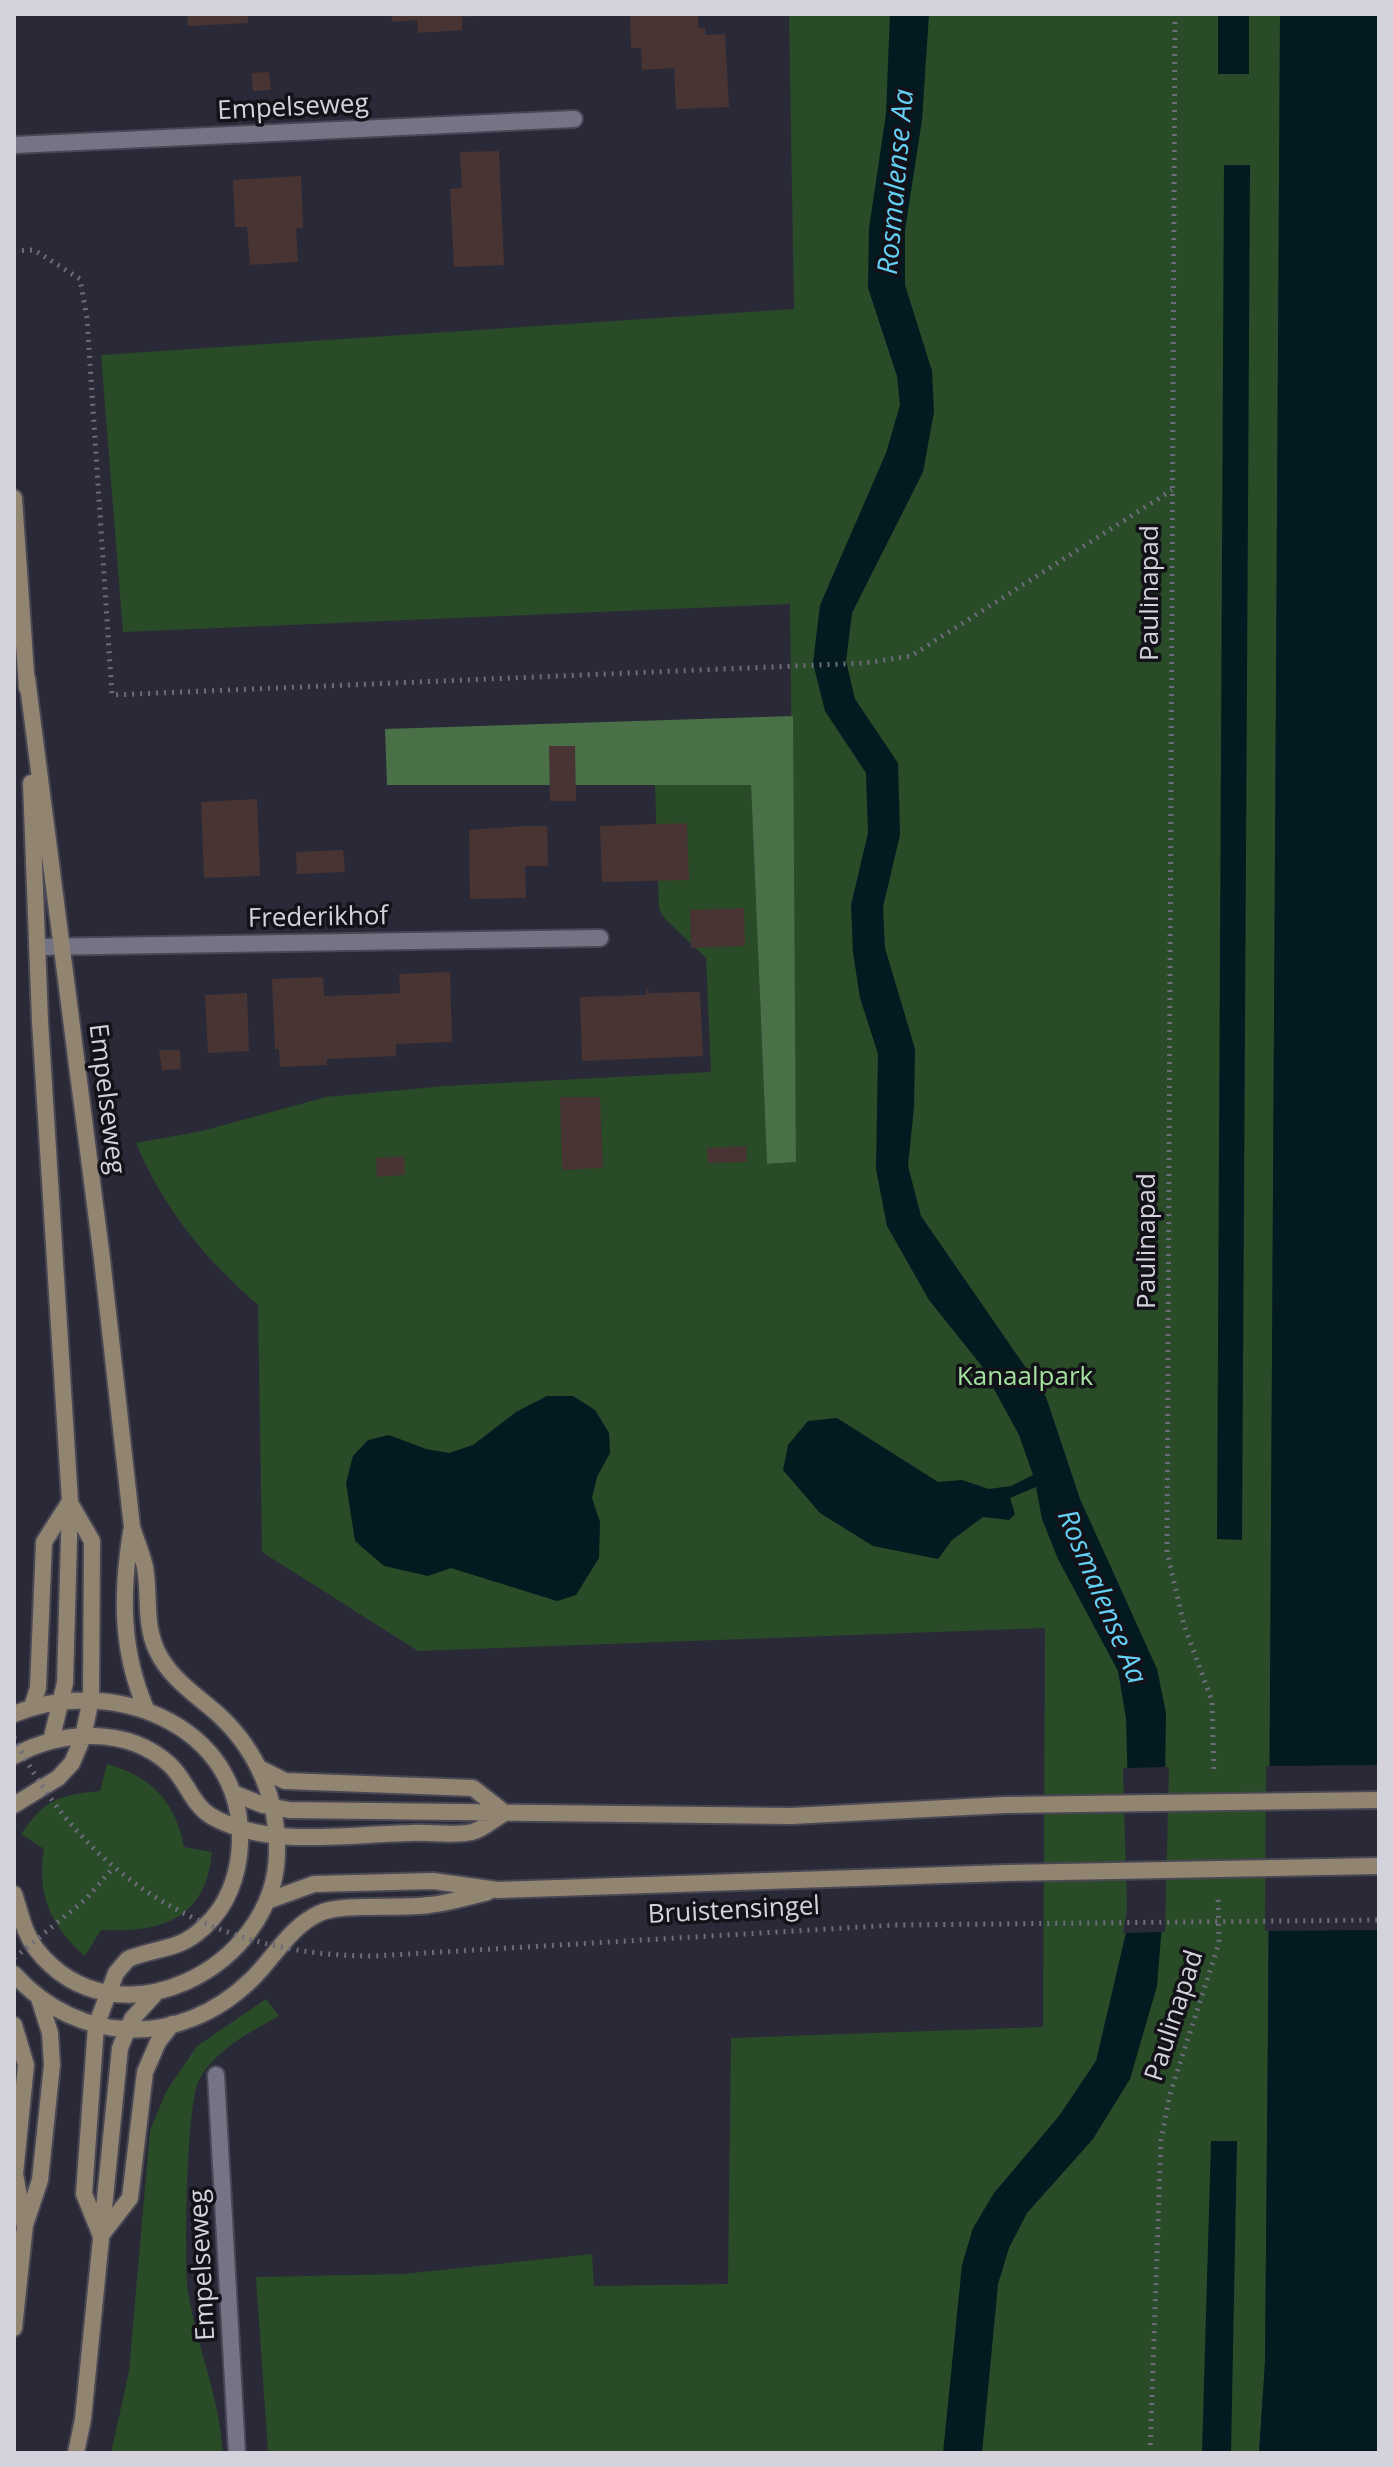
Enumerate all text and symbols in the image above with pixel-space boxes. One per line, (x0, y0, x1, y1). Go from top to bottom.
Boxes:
street label: Empelseweg (217, 88, 369, 128)
water label: Rosmalense Aa (872, 88, 922, 276)
street label: Paulinapad (1135, 525, 1167, 661)
street label: Frederikhof (248, 901, 388, 935)
street label: Empelseweg (81, 1022, 131, 1176)
street label: Paulinapad (1132, 1173, 1164, 1309)
park label: Kanaalpark (957, 1362, 1093, 1394)
water label: Rosmalense Aa (1049, 1505, 1153, 1689)
street label: Bruistensingel (647, 1891, 821, 1931)
street label: Paulinapad (1139, 1947, 1211, 2085)
street label: Empelseweg (183, 2189, 223, 2341)

